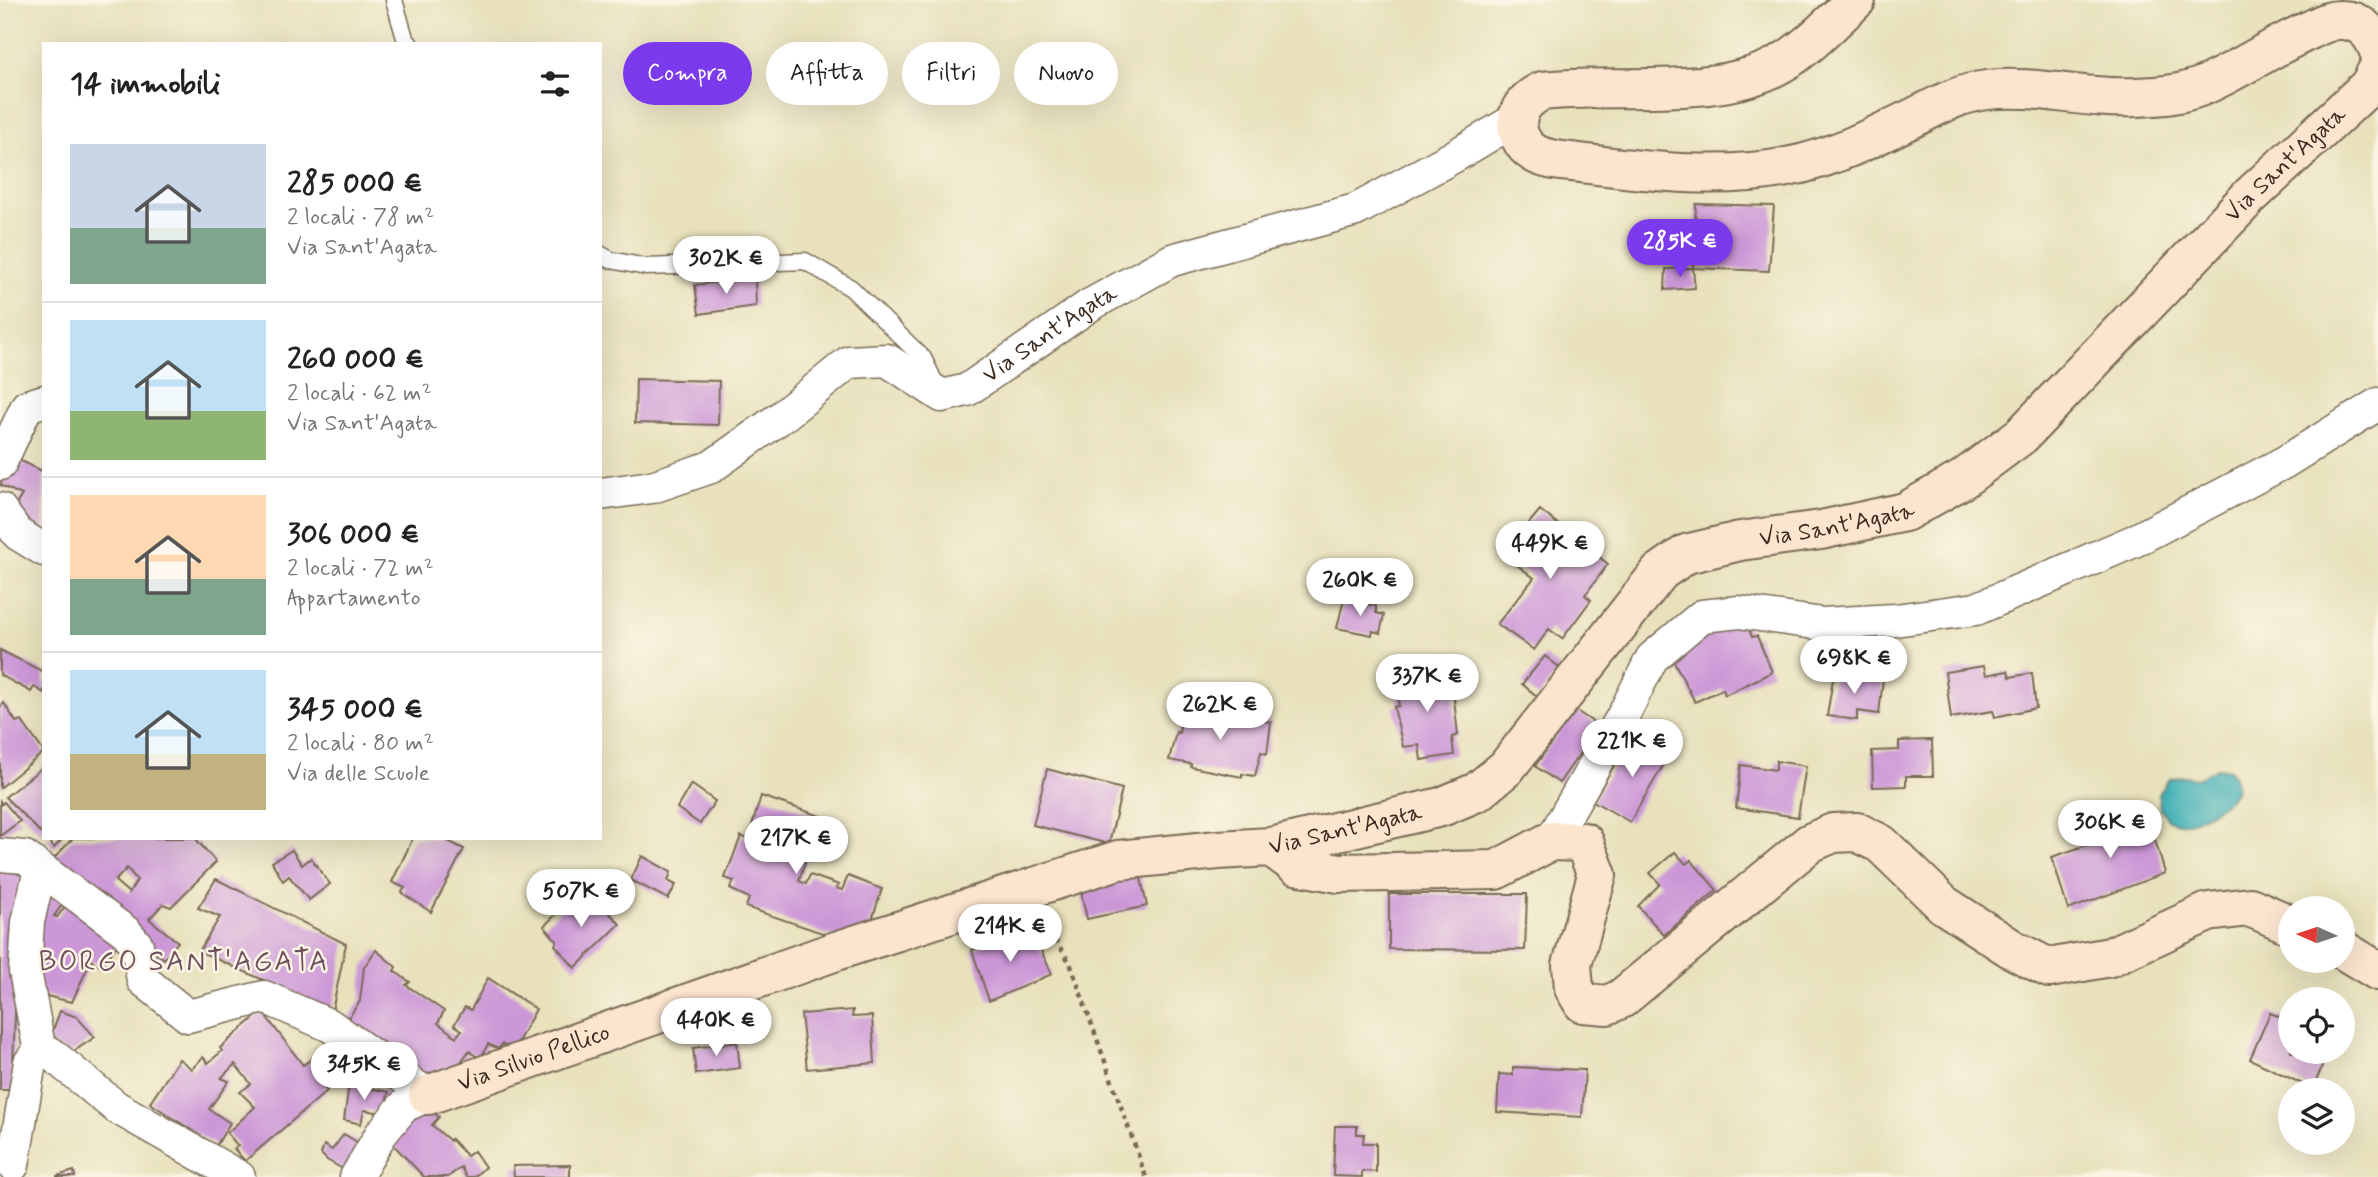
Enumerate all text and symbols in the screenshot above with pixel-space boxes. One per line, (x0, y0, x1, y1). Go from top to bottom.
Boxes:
chip: Compra (623, 42, 752, 105)
chip: Affitta (766, 42, 888, 105)
chip: Filtri (902, 42, 1000, 105)
chip: Nuovo (1014, 42, 1118, 105)
text: 14 immobili (70, 65, 221, 104)
icon: filters (536, 65, 574, 103)
street label: Via Sant'Agata (2218, 99, 2353, 229)
text: 285 000 € (287, 164, 423, 203)
icon: home (126, 172, 210, 256)
text: 2 locali · 78 m² (287, 203, 434, 233)
pin: 285K € (1623, 219, 1737, 279)
text: 285K € (1643, 227, 1717, 257)
text: Via Sant'Agata (287, 233, 437, 263)
pin: 302K € (669, 236, 783, 296)
text: 302K € (689, 244, 763, 274)
street label: Via Sant'Agata (976, 277, 1123, 390)
text: 260 000 € (287, 340, 424, 379)
icon: home (126, 348, 210, 432)
text: 2 locali · 62 m² (287, 379, 432, 409)
text: Via Sant'Agata (287, 409, 437, 439)
street label: Via Sant'Agata (1757, 494, 1920, 554)
text: 306 000 € (287, 515, 420, 554)
pin: 449K € (1493, 522, 1607, 581)
icon: home (126, 523, 210, 607)
text: 449K € (1512, 529, 1588, 559)
text: 2 locali · 72 m² (287, 554, 434, 584)
pin: 260K € (1303, 558, 1417, 618)
text: 260K € (1322, 566, 1398, 596)
text: Appartamento (287, 584, 421, 614)
pin: 698K € (1797, 636, 1911, 696)
text: 698K € (1816, 644, 1892, 674)
pin: 337K € (1370, 654, 1484, 714)
text: 337K € (1392, 662, 1462, 692)
pin: 262K € (1163, 682, 1277, 742)
text: 345 000 € (287, 690, 423, 729)
text: 262K € (1182, 690, 1258, 720)
icon: home (126, 698, 210, 782)
pin: 221K € (1575, 720, 1689, 779)
text: 221K € (1597, 727, 1667, 757)
text: 2 locali · 80 m² (287, 729, 434, 759)
text: Via delle Scuole (287, 759, 430, 789)
street label: Via Sant'Agata (1266, 796, 1426, 862)
pin: 306K € (2053, 800, 2167, 860)
text: 306K € (2074, 808, 2146, 838)
pin: 217K € (739, 816, 853, 876)
text: 217K € (760, 824, 832, 854)
pin: 507K € (524, 870, 638, 929)
text: 507K € (542, 877, 620, 907)
north arrow (2278, 896, 2356, 973)
map controls (2278, 896, 2355, 1155)
pin: 214K € (953, 904, 1067, 964)
text: 214K € (974, 912, 1046, 942)
district label: BORGO SANT'AGATA (39, 944, 329, 981)
button: locate (2278, 987, 2355, 1064)
pin: 440K € (659, 998, 773, 1058)
text: 440K € (677, 1006, 755, 1036)
street label: Via Silvio Pellico (453, 1017, 614, 1099)
pin: 345K € (307, 1042, 421, 1102)
text: 345K € (327, 1050, 401, 1080)
button: layers (2278, 1078, 2355, 1155)

